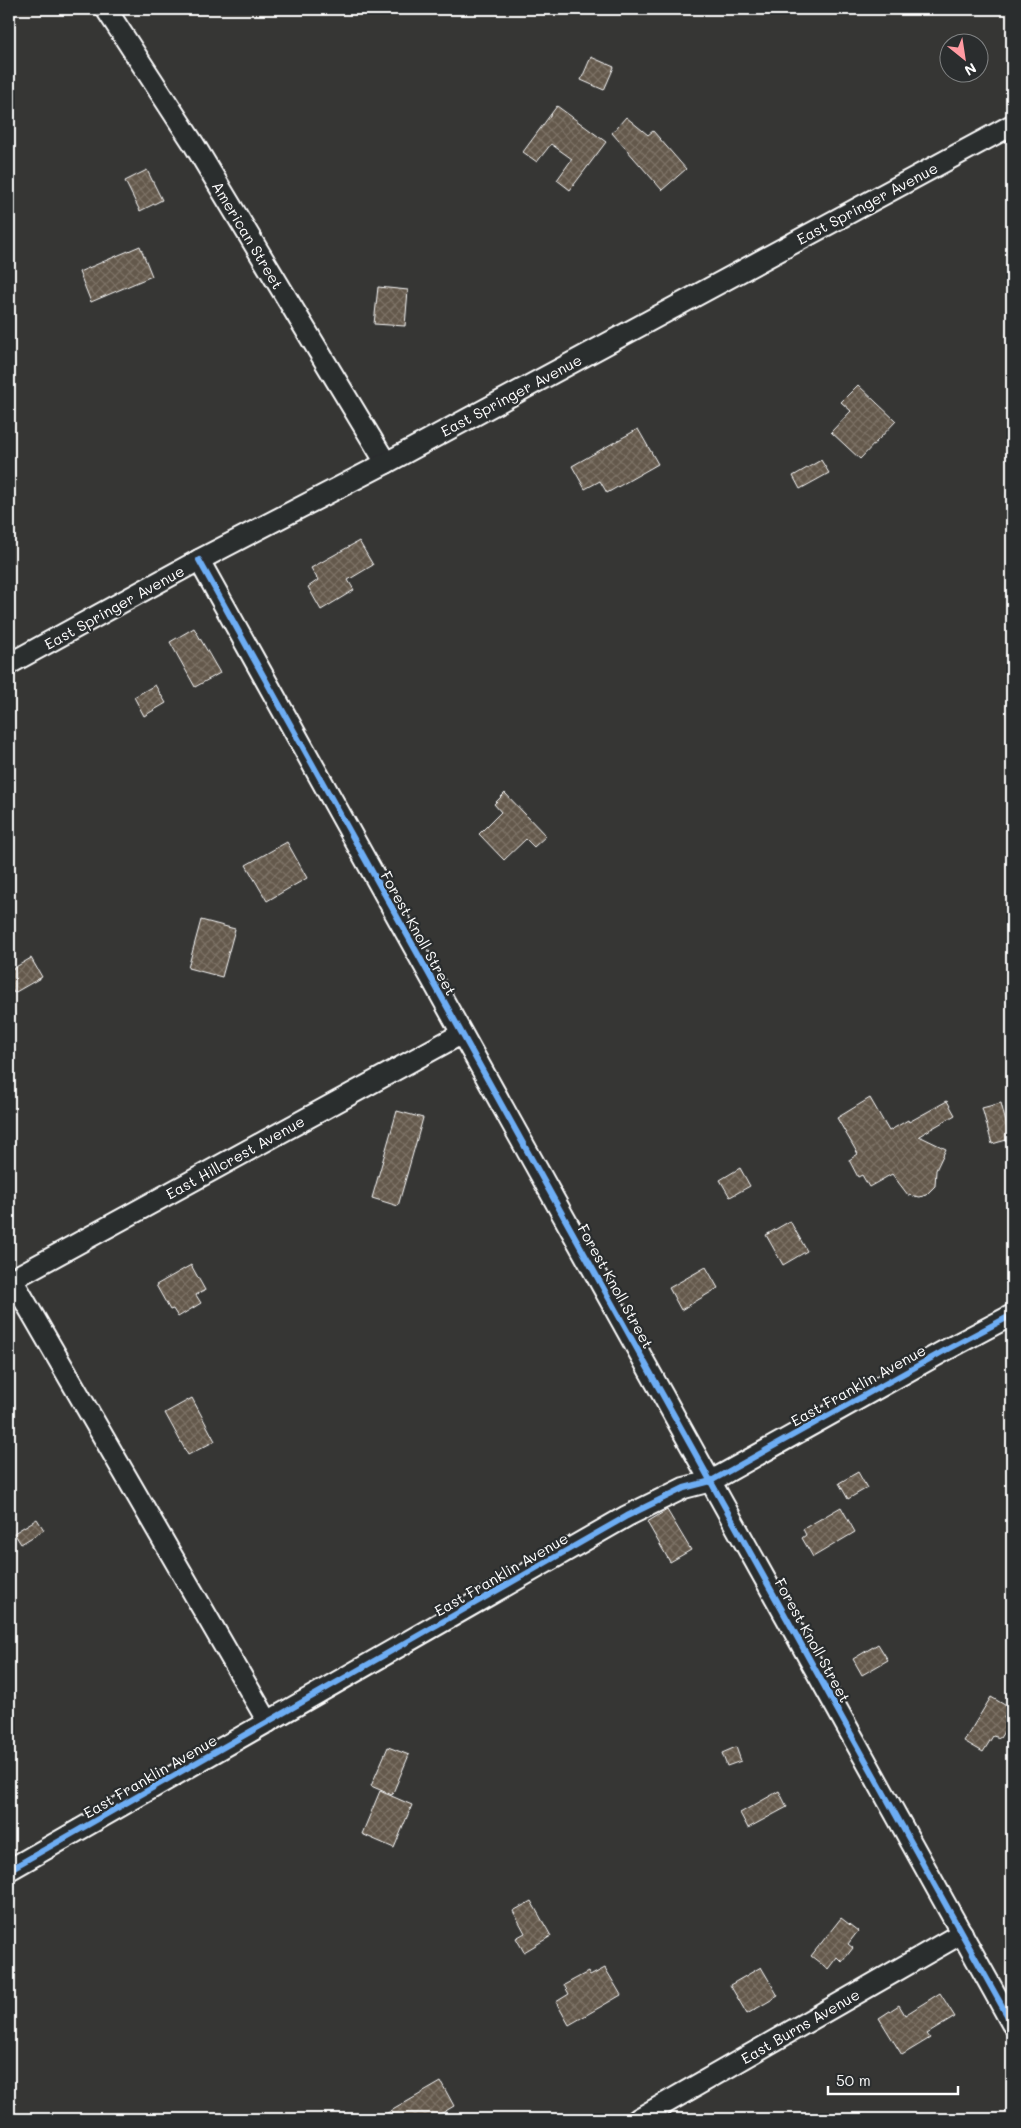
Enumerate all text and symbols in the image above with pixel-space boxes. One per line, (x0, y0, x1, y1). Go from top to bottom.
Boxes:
north arrow (938, 32, 988, 82)
text: N (961, 59, 980, 81)
street label: East Springer Avenue (793, 157, 941, 249)
street label: American Street (208, 177, 288, 293)
street label: East Springer Avenue (437, 349, 585, 441)
street label: East Springer Avenue (41, 560, 187, 654)
street label: Forest Knoll Street (377, 867, 461, 999)
street label: East Hillcrest Avenue (162, 1111, 308, 1203)
street label: Forest Knoll Street (574, 1220, 658, 1352)
street label: East Franklin Avenue (787, 1340, 929, 1430)
street label: East Franklin Avenue (430, 1527, 572, 1621)
street label: Forest Knoll Street (771, 1574, 855, 1706)
street label: East Franklin Avenue (79, 1729, 221, 1823)
street label: East Burns Avenue (737, 1984, 863, 2068)
scale bar (828, 2063, 958, 2095)
text: 50 m (836, 2070, 871, 2090)

